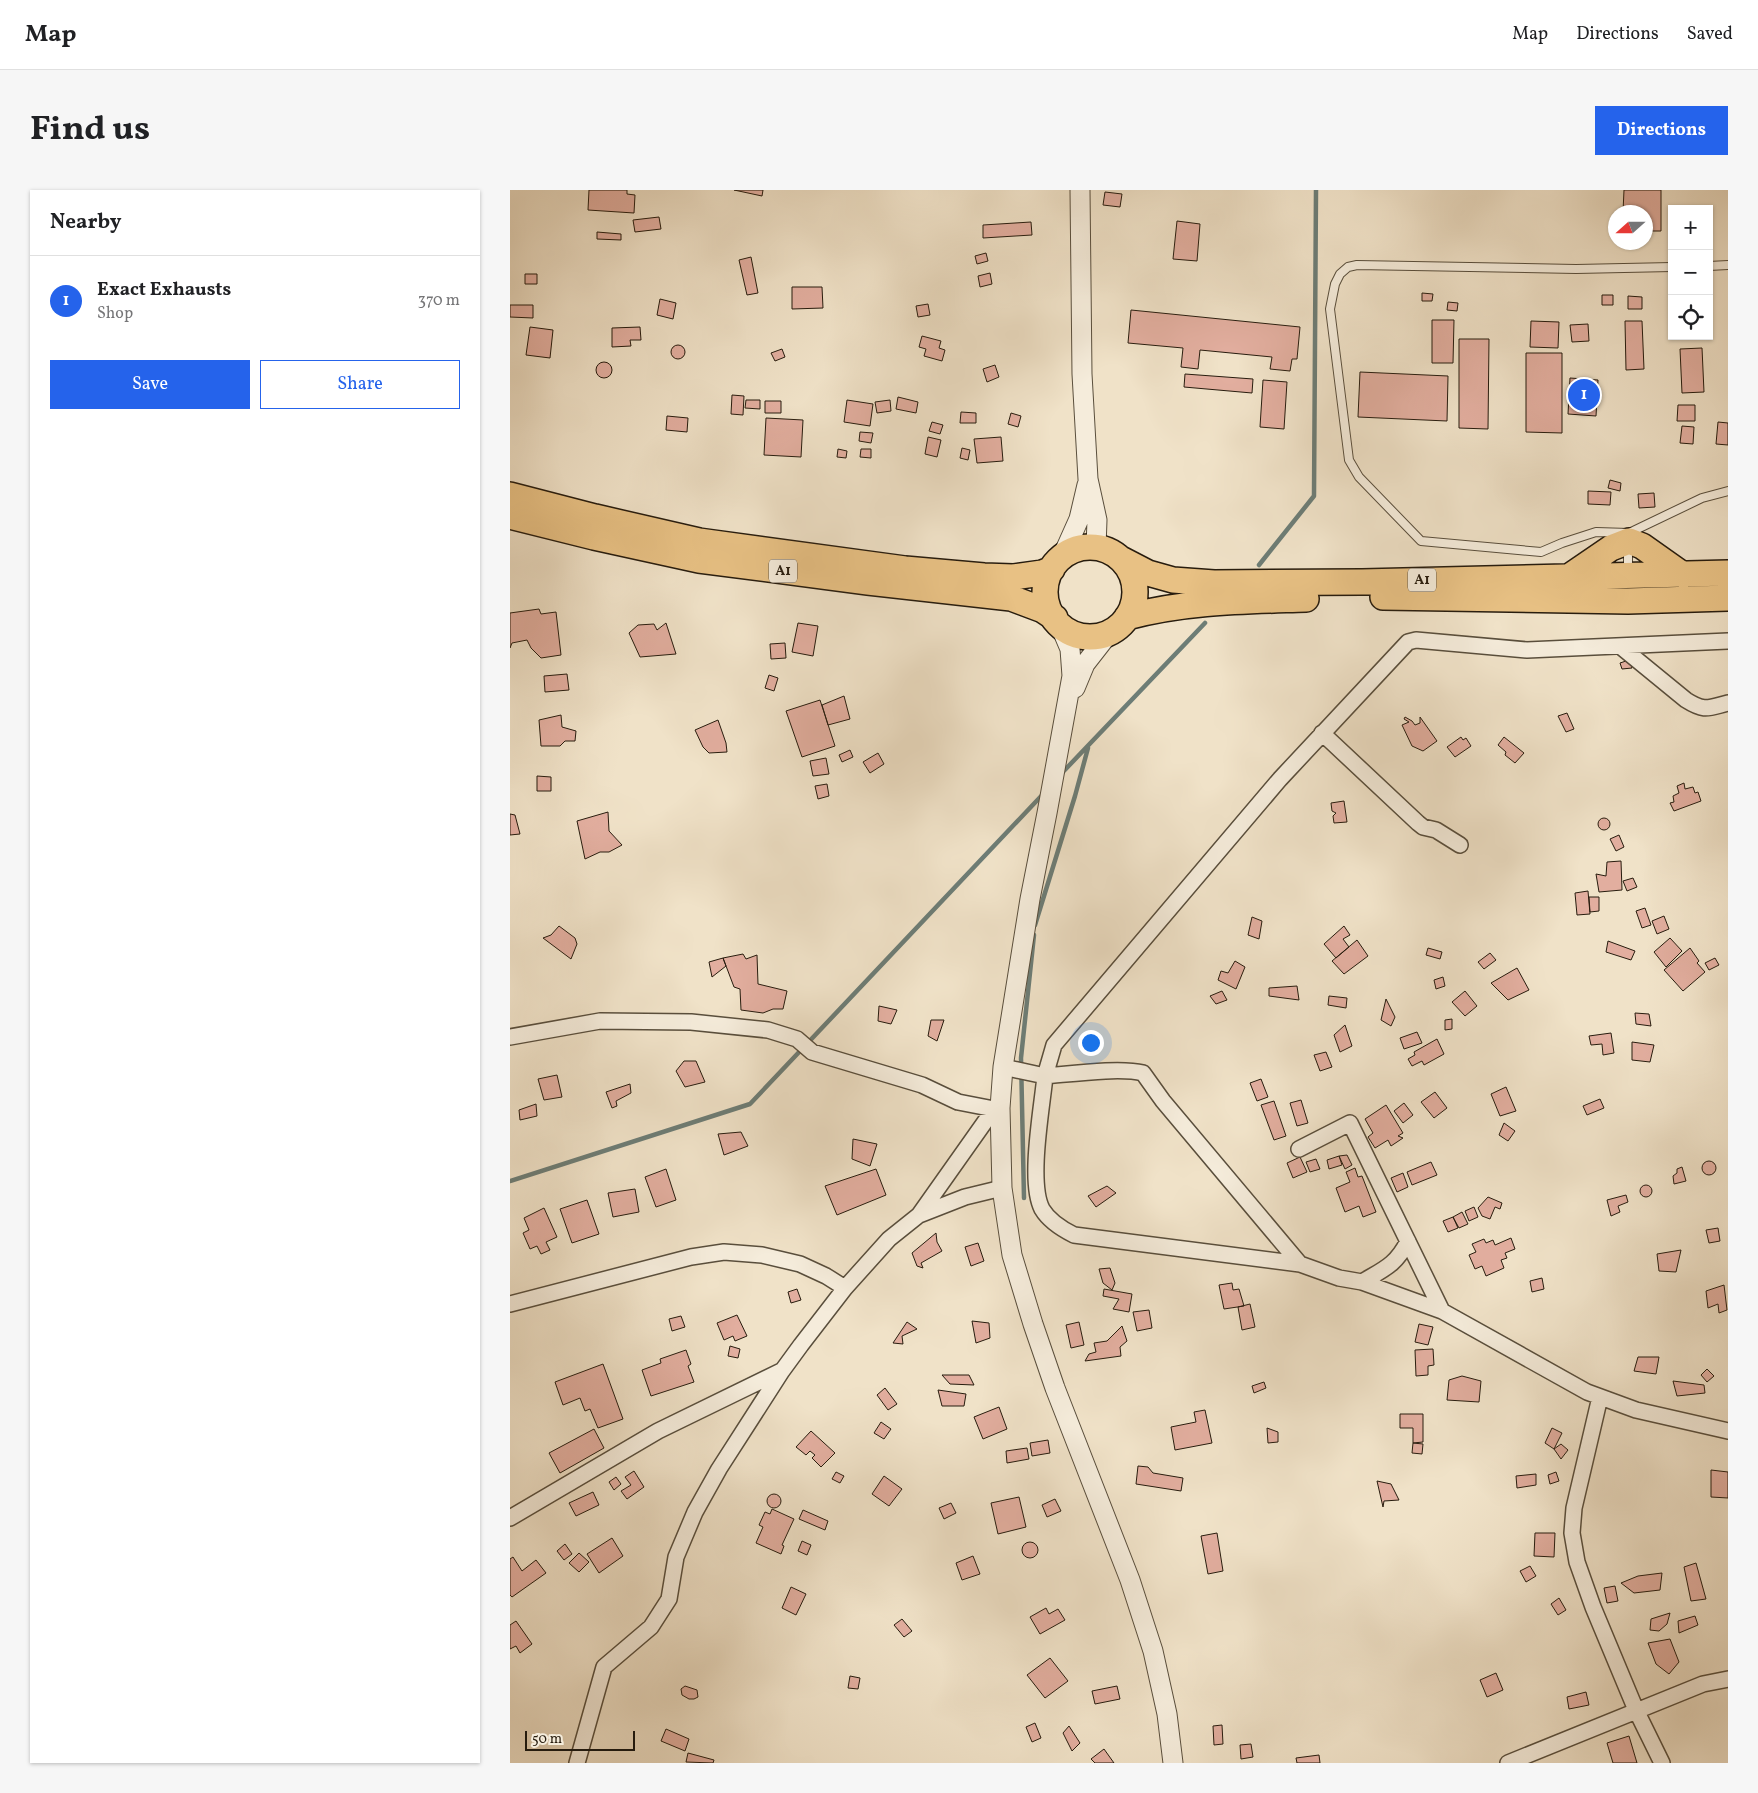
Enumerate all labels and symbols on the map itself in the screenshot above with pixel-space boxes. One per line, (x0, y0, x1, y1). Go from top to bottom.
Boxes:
north arrow (1608, 205, 1653, 250)
pin: 1 (1568, 376, 1600, 414)
road number: A1 (769, 560, 797, 582)
road number: A1 (1408, 568, 1436, 592)
your location (1078, 1030, 1104, 1056)
scale bar (525, 1728, 635, 1751)

